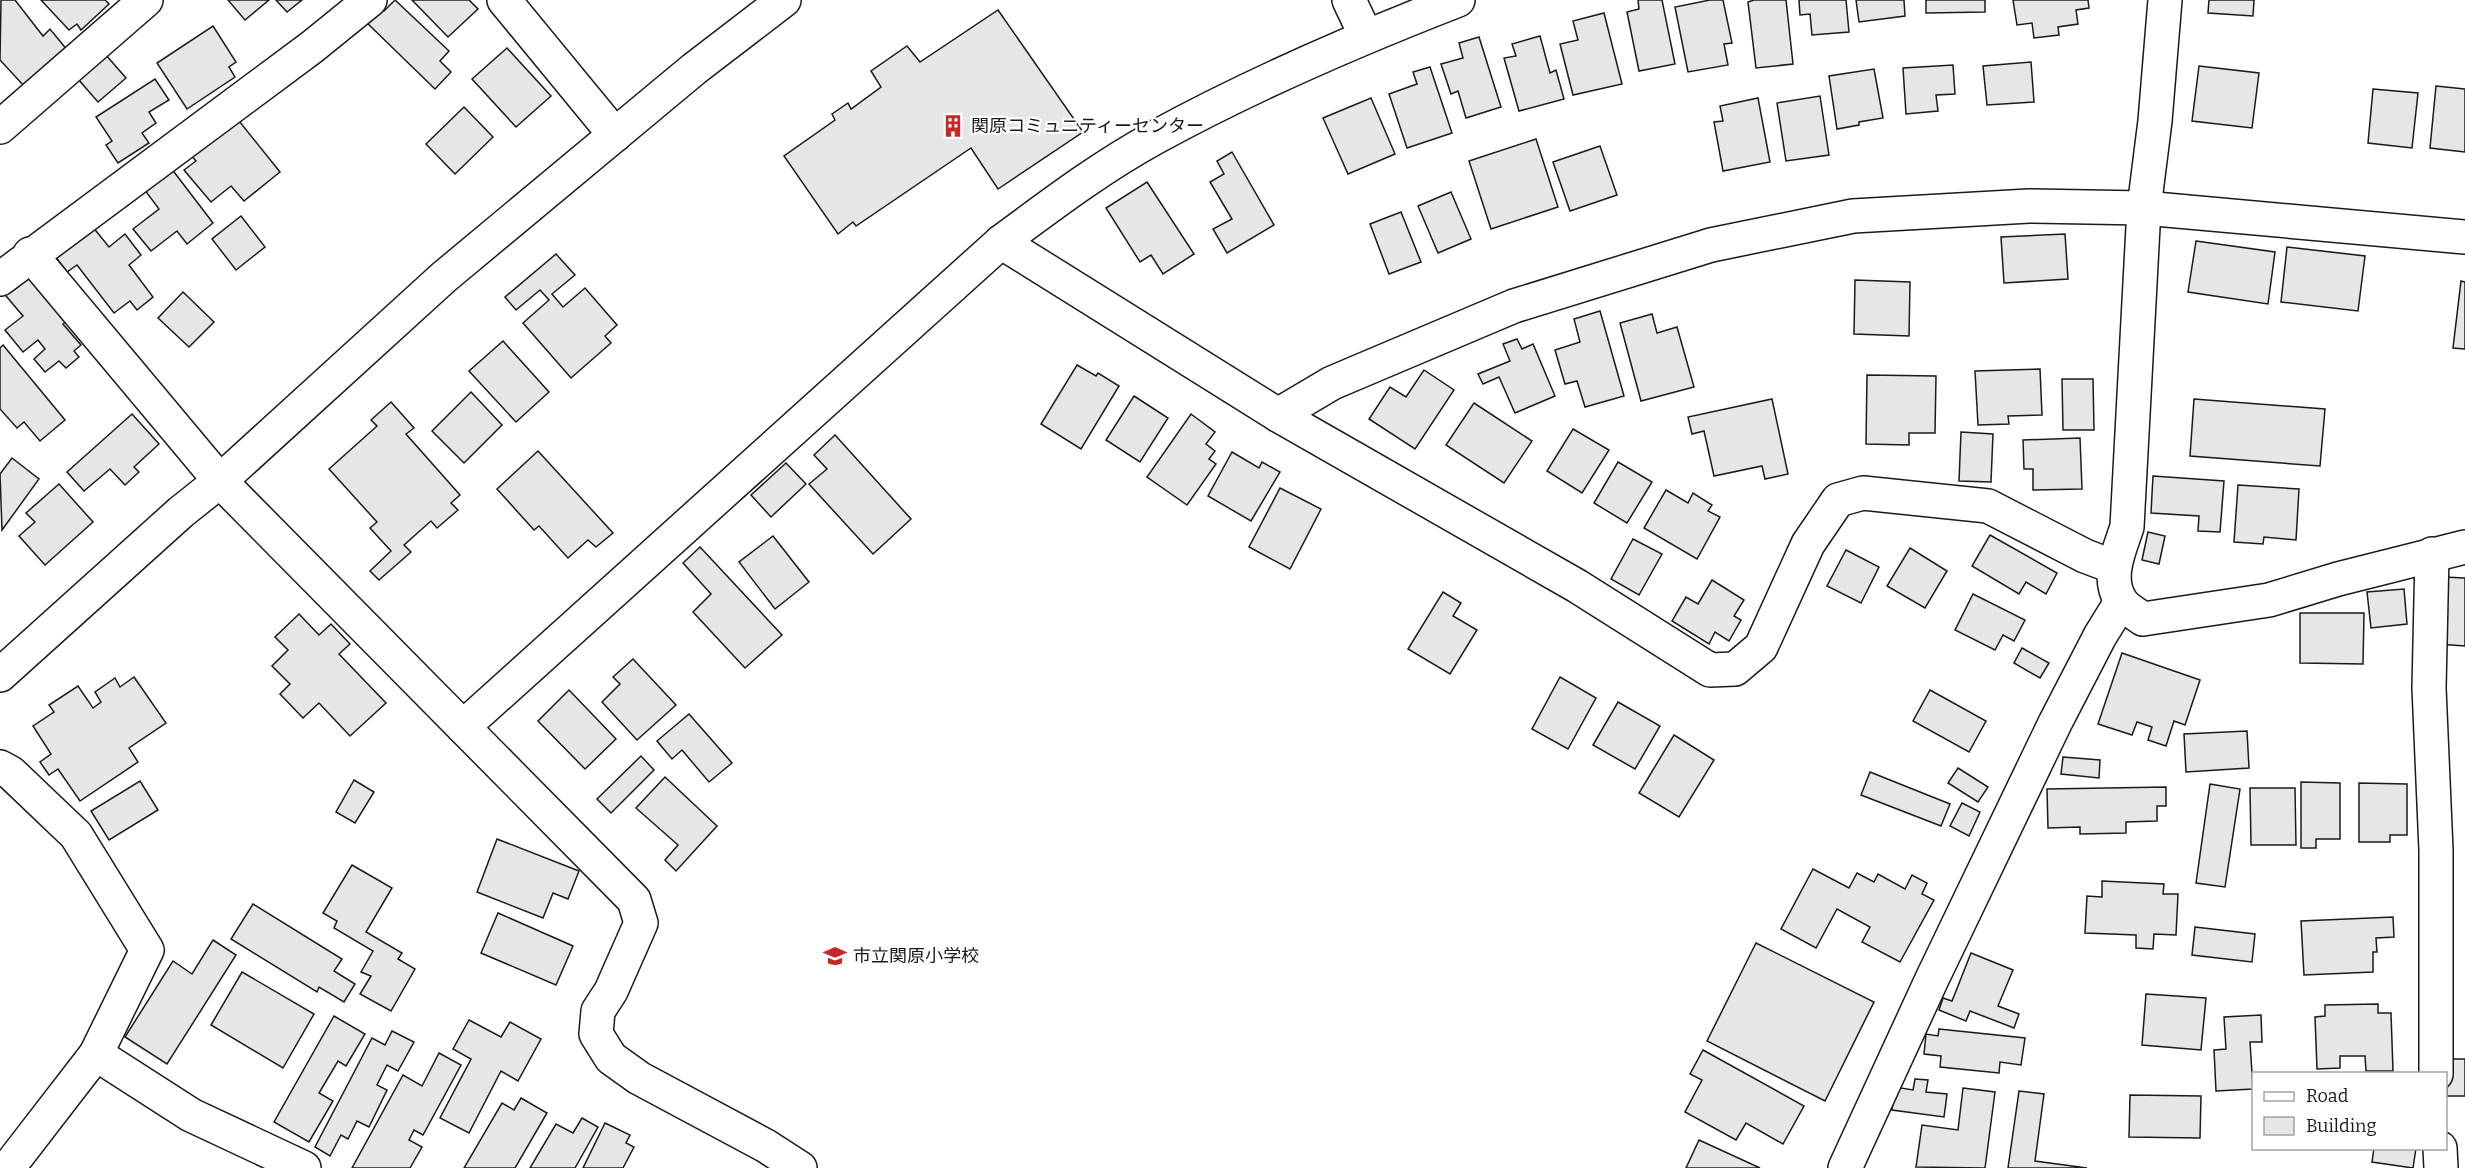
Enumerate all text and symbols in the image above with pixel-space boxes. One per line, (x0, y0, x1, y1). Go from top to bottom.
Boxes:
building icon: 関原コミュニティーセンター (940, 113, 966, 139)
place label: 関原コミュニティーセンター (971, 115, 1204, 137)
school or university icon: 市立関原小学校 (822, 943, 848, 969)
place label: 市立関原小学校 (853, 945, 979, 967)
legend (2252, 1072, 2447, 1150)
text: Road (2306, 1085, 2349, 1107)
text: Building (2306, 1115, 2377, 1137)

